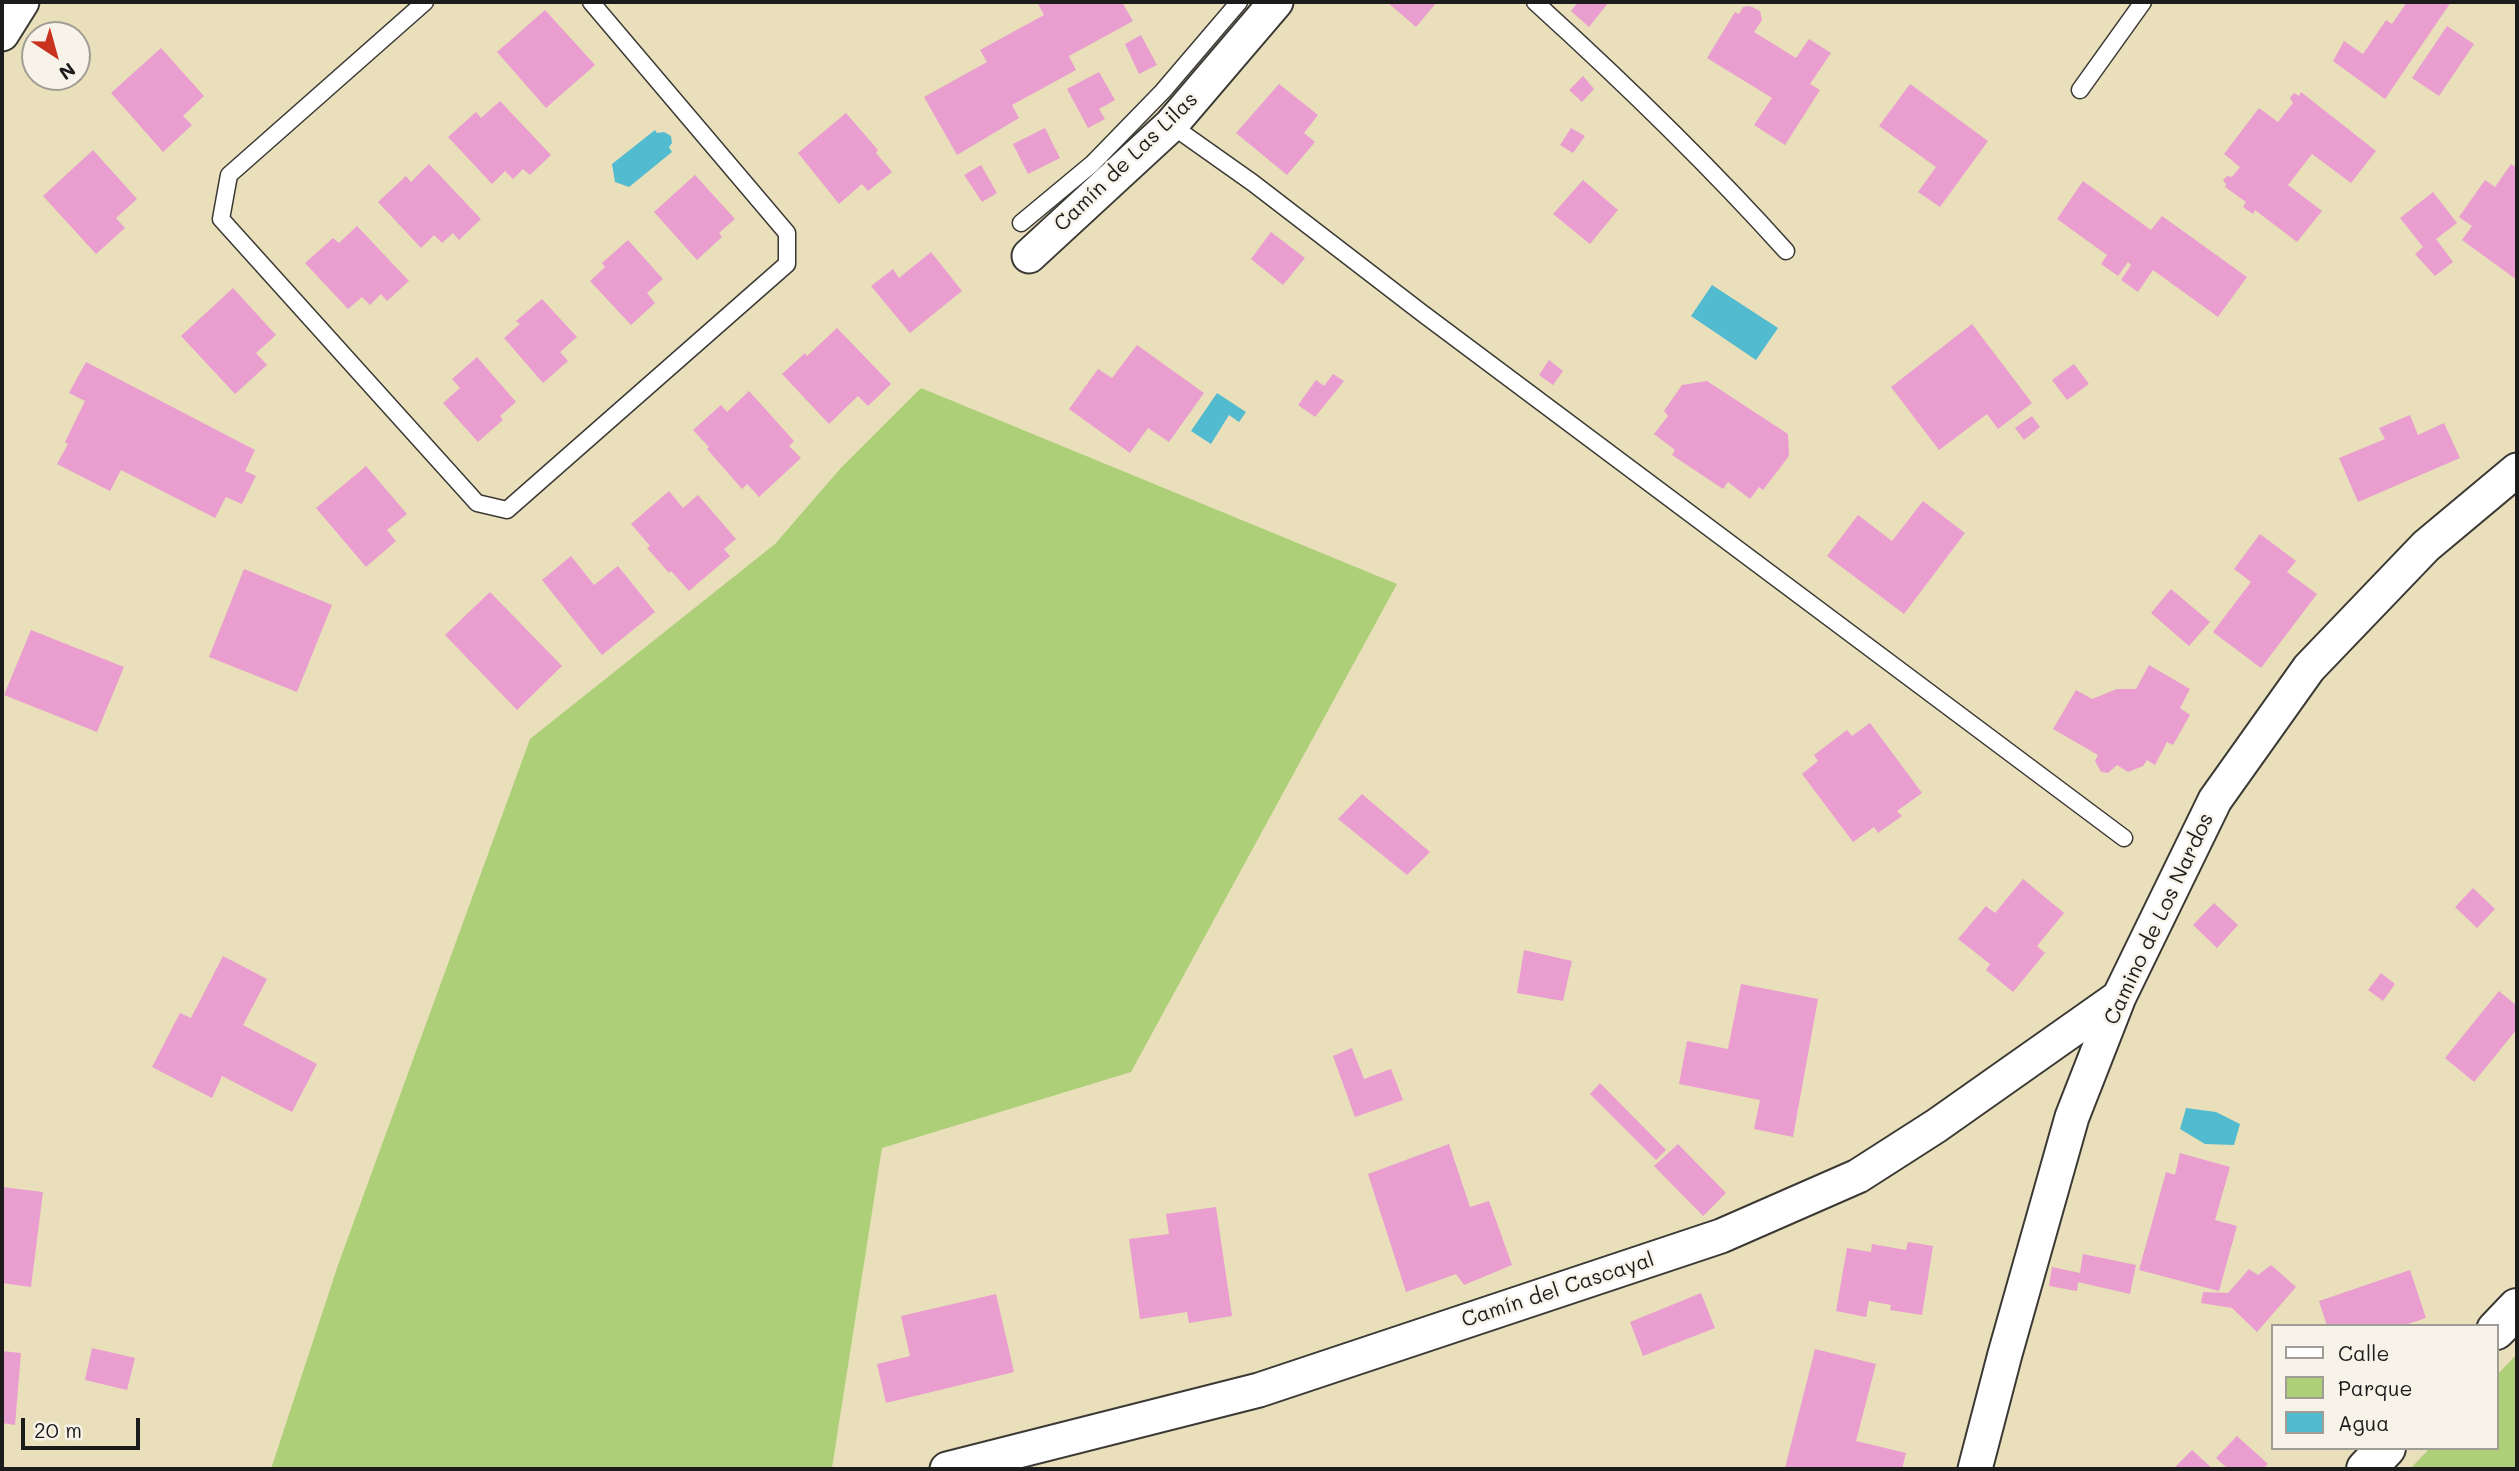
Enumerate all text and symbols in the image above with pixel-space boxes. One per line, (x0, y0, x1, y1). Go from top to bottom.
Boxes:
north arrow (21, 21, 91, 91)
text: N (54, 57, 81, 86)
street label: Camín de Las Lilas (1049, 87, 1203, 237)
street label: Camino de Los Nardos (2099, 809, 2219, 1029)
street label: Camín del Cascayal (1458, 1247, 1658, 1333)
legend (2270, 1324, 2498, 1450)
text: Calle (2338, 1339, 2390, 1366)
text: Parque (2338, 1374, 2412, 1401)
scale bar (24, 1404, 144, 1448)
text: Agua (2338, 1409, 2389, 1436)
text: 20 m (34, 1416, 82, 1443)

